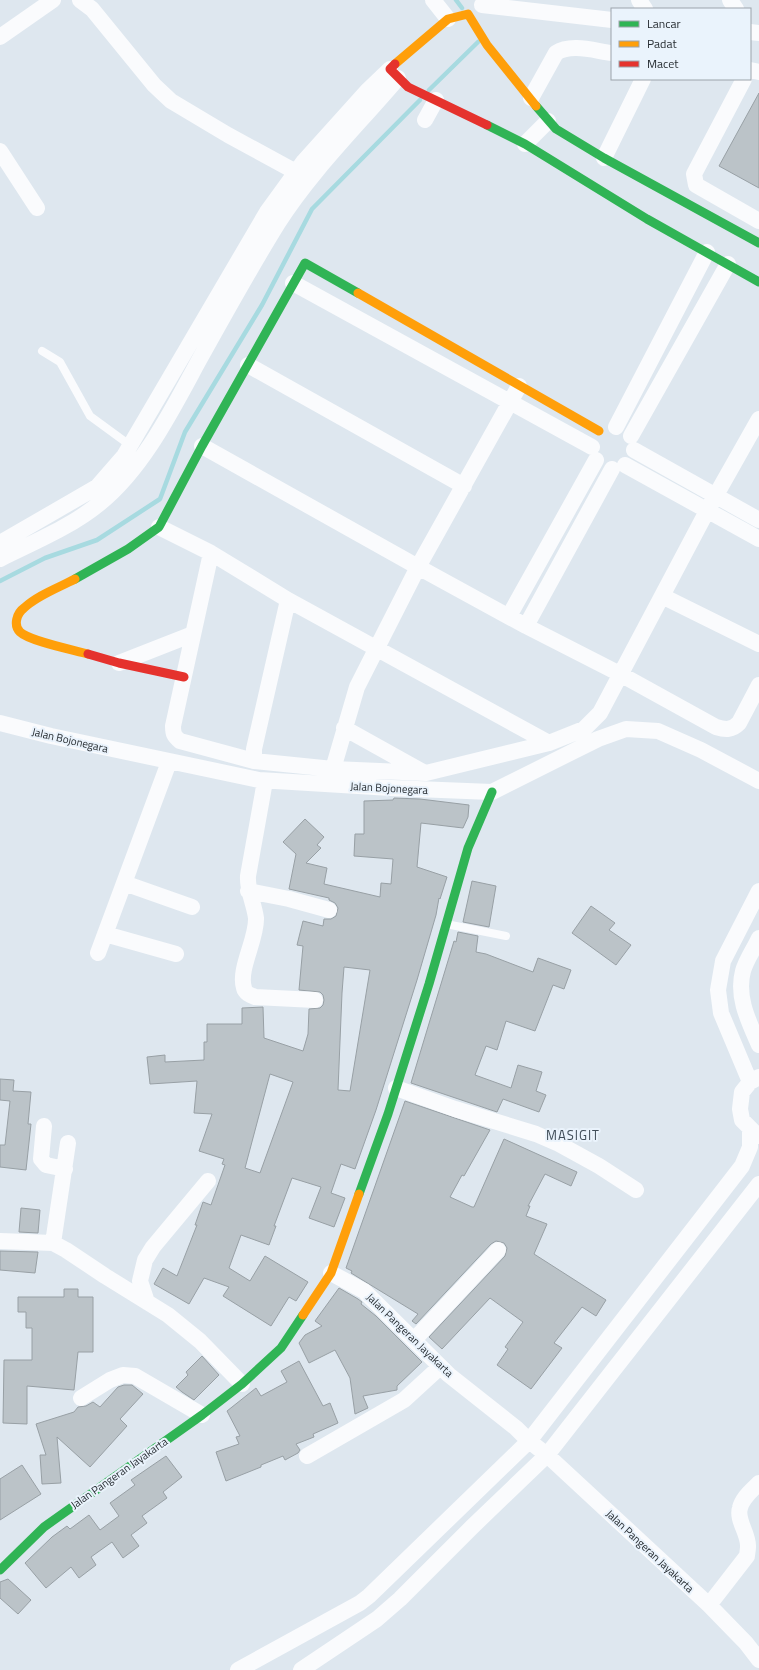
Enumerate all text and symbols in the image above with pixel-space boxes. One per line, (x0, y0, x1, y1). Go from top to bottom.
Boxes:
legend (611, 8, 751, 80)
text: Lancar (647, 14, 681, 33)
text: Padat (647, 34, 677, 53)
text: Macet (647, 54, 679, 73)
street label: Jalan Bojonegara (30, 723, 110, 757)
street label: Jalan Bojonegara (350, 778, 429, 798)
district label: MASIGIT (546, 1125, 600, 1145)
street label: Jalan Pangeran Jayakarta (363, 1289, 457, 1381)
street label: Jalan Pangeran Jayakarta (67, 1433, 171, 1513)
street label: Jalan Pangeran Jayakarta (602, 1506, 698, 1596)

